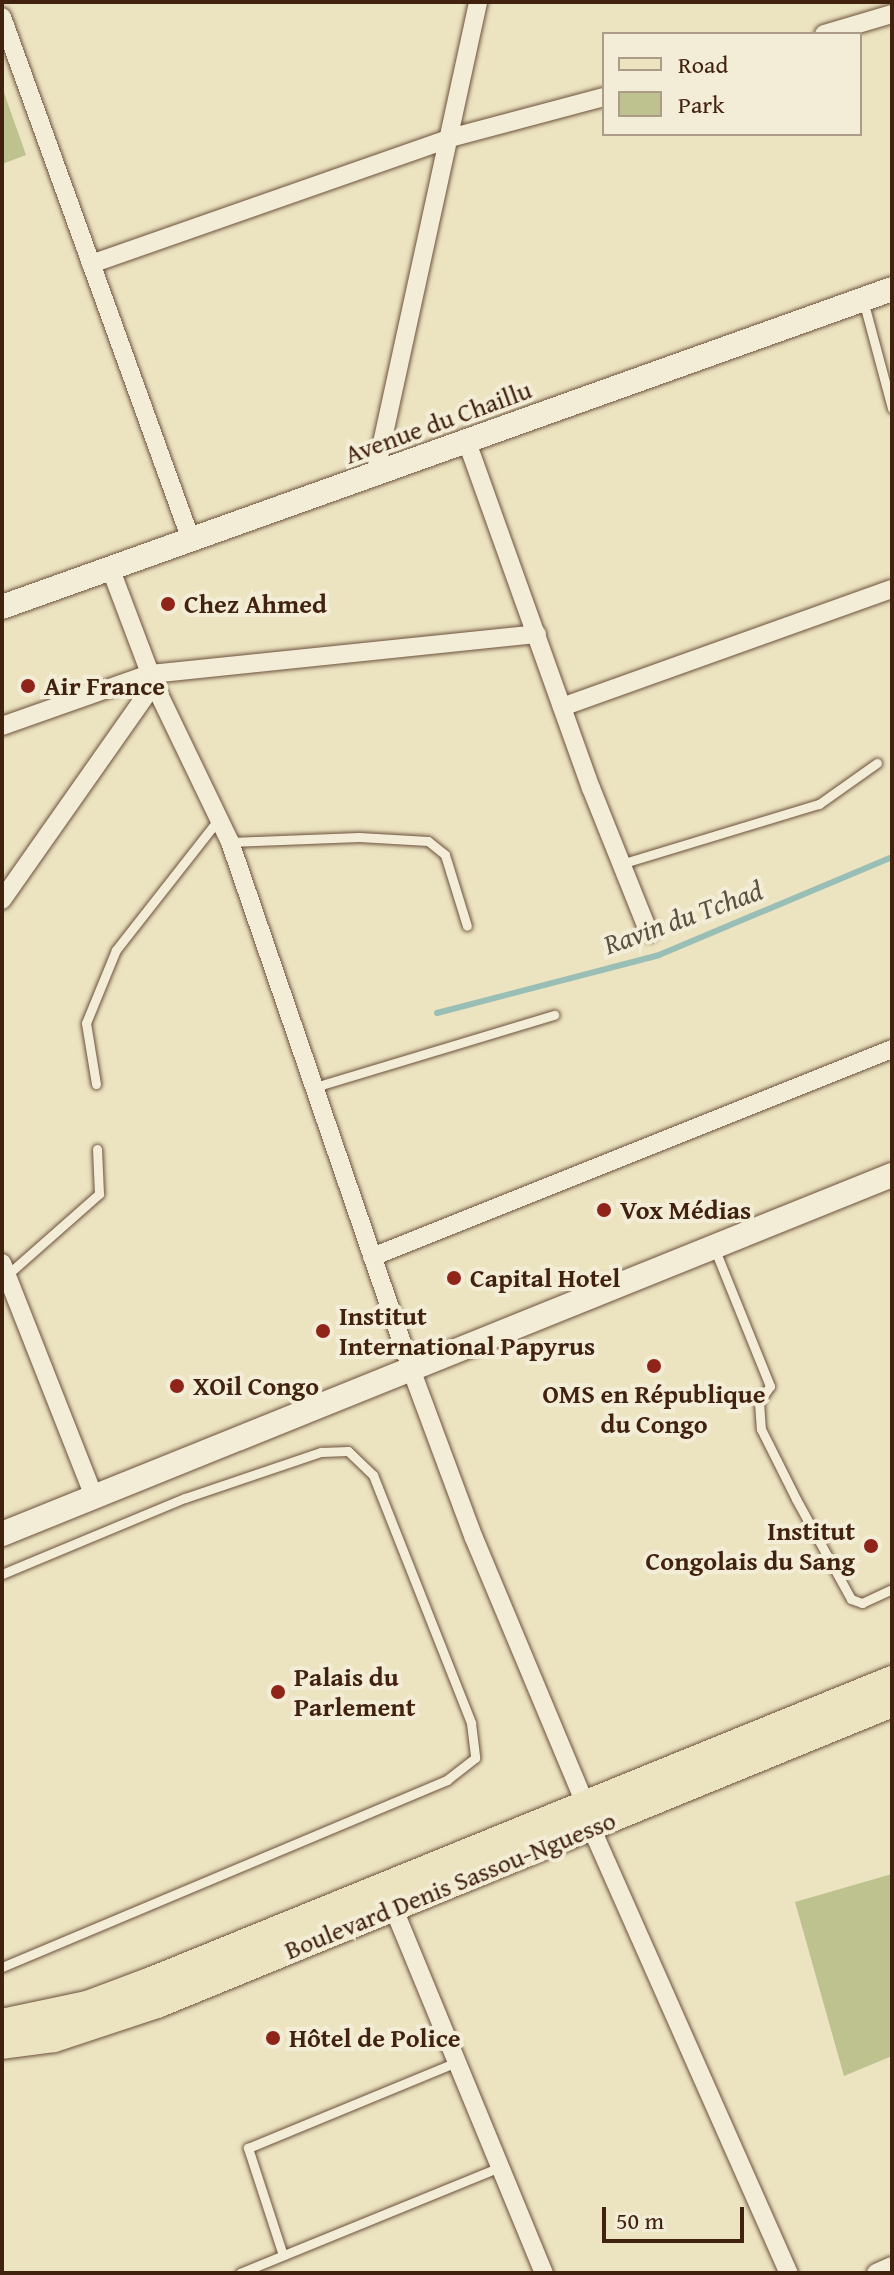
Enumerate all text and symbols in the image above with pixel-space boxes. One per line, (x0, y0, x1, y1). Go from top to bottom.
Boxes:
legend (602, 32, 862, 136)
text: Road (678, 47, 728, 82)
text: Park (678, 87, 724, 122)
street label: Avenue du Chaillu (340, 374, 536, 470)
place label: Chez Ahmed (184, 588, 327, 620)
marker: Chez Ahmed (159, 595, 177, 613)
place label: Air France (44, 670, 165, 702)
marker: Air France (19, 677, 37, 695)
water label: Ravin du Tchad (599, 873, 767, 961)
place label: Vox Médias (620, 1194, 751, 1226)
marker: Vox Médias (595, 1201, 613, 1219)
place label: Capital Hotel (470, 1262, 620, 1294)
marker: Capital Hotel (445, 1269, 463, 1287)
place label: Institut International Papyrus (339, 1300, 595, 1362)
marker: Institut International Papyrus (314, 1322, 332, 1340)
marker: OMS en République du Congo (645, 1357, 663, 1375)
place label: XOil Congo (193, 1370, 319, 1402)
marker: XOil Congo (168, 1377, 186, 1395)
place label: OMS en République du Congo (542, 1378, 766, 1440)
place label: Institut Congolais du Sang (646, 1515, 855, 1576)
marker: Institut Congolais du Sang (862, 1537, 880, 1555)
place label: Palais du Parlement (294, 1661, 415, 1722)
marker: Palais du Parlement (269, 1683, 287, 1701)
street label: Boulevard Denis Sassou-Nguesso (280, 1804, 620, 1966)
place label: Hôtel de Police (289, 2022, 461, 2054)
marker: Hôtel de Police (264, 2029, 282, 2047)
scale bar (606, 2191, 748, 2241)
text: 50 m (616, 2203, 664, 2238)

